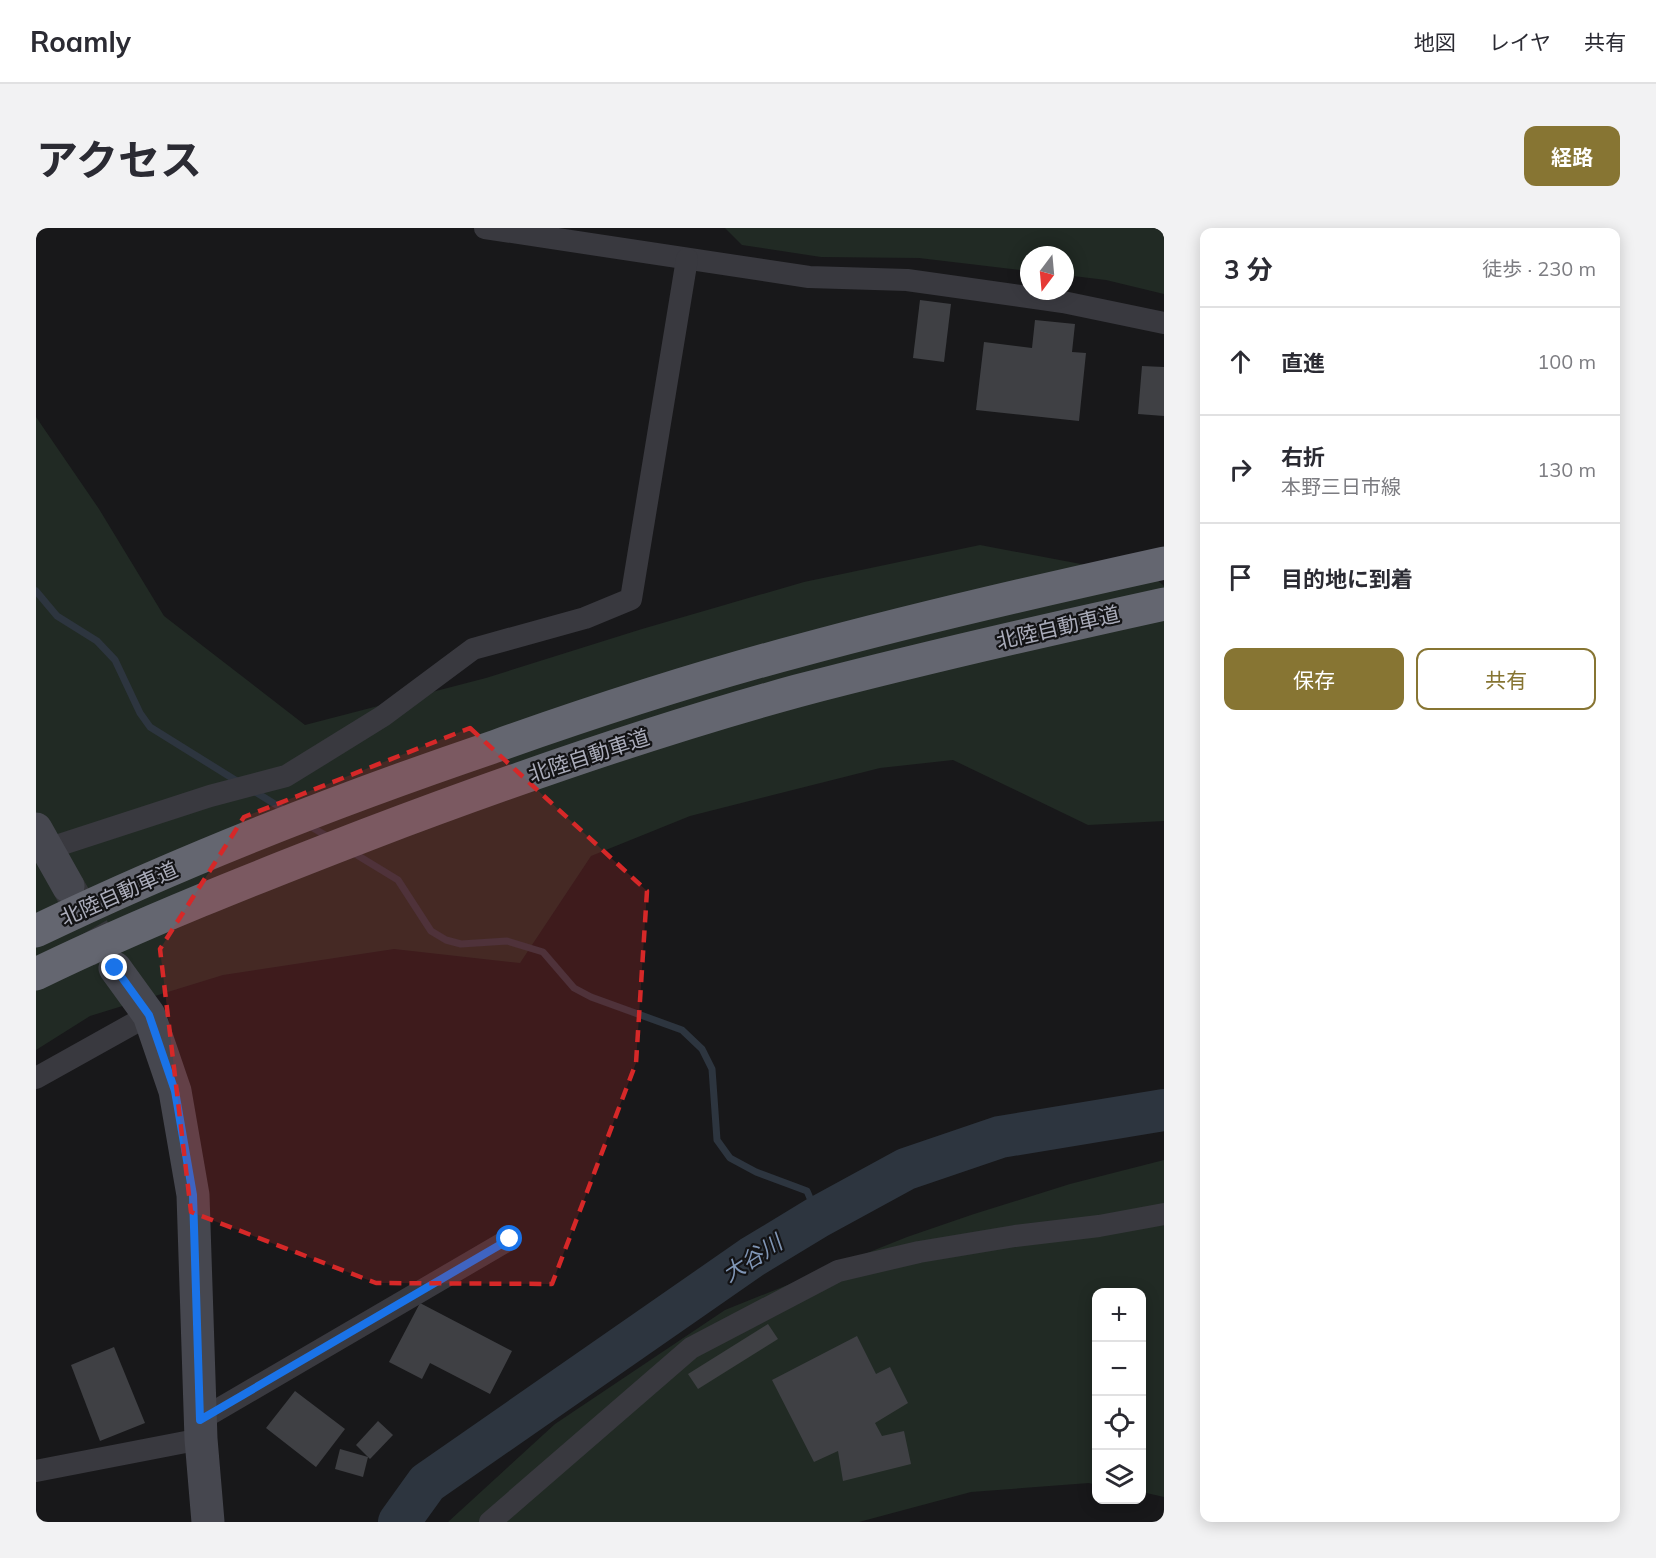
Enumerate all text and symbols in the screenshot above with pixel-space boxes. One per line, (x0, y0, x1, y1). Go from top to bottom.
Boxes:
text: Roamly (30, 24, 131, 59)
text: 地図 (1414, 29, 1456, 55)
text: レイヤ (1489, 29, 1551, 55)
text: 共有 (1584, 29, 1626, 55)
button: 経路 (1524, 126, 1620, 186)
text: アクセス (36, 133, 202, 186)
north arrow (1020, 246, 1074, 300)
text: 3 分 (1224, 253, 1273, 286)
text: 徒歩 · 230 m (1482, 256, 1596, 281)
icon: ahead (1224, 345, 1257, 378)
text: 直進 (1281, 349, 1325, 377)
text: 100 m (1537, 349, 1596, 374)
text: 右折 (1281, 443, 1325, 471)
icon: right (1224, 453, 1257, 486)
text: 130 m (1537, 457, 1596, 482)
text: 本野三日市線 (1281, 474, 1401, 499)
icon: arrive (1224, 561, 1257, 594)
text: 目的地に到着 (1281, 565, 1413, 593)
street label: 北陸自動車道 (993, 600, 1122, 654)
button: 保存 (1224, 648, 1404, 710)
button: 共有 (1416, 648, 1596, 710)
street label: 北陸自動車道 (525, 723, 653, 787)
street label: 北陸自動車道 (56, 856, 181, 931)
route end (101, 954, 127, 980)
route start (496, 1225, 522, 1251)
water label: 大谷川 (717, 1227, 789, 1288)
map controls (1092, 1288, 1146, 1504)
button: + (1092, 1288, 1146, 1342)
button: − (1092, 1342, 1146, 1396)
button: locate (1092, 1396, 1146, 1450)
button: layers (1092, 1450, 1146, 1504)

